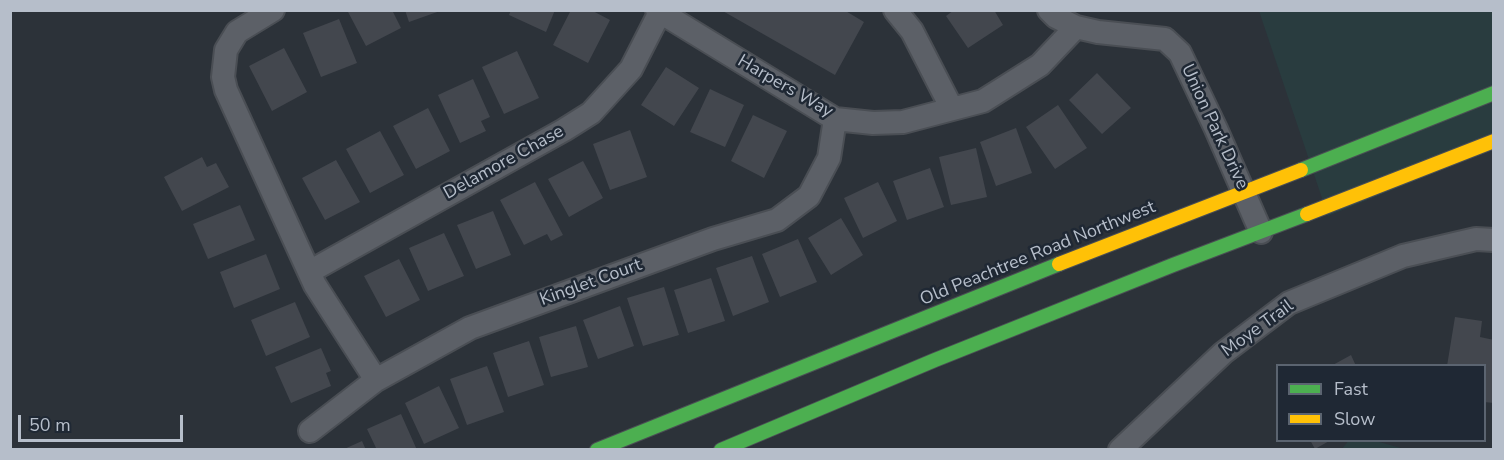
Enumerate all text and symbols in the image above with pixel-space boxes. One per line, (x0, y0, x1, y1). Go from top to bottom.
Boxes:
street label: Harpers Way (733, 51, 837, 123)
street label: Union Park Drive (1176, 61, 1252, 193)
street label: Delamore Chase (440, 121, 568, 205)
street label: Old Peachtree Road Northwest (917, 197, 1159, 311)
street label: Kinglet Court (537, 255, 645, 311)
street label: Moye Trail (1218, 296, 1298, 362)
legend (1276, 364, 1486, 442)
text: Fast (1334, 377, 1368, 401)
scale bar (21, 403, 186, 441)
text: Slow (1334, 407, 1375, 431)
text: 50 m (29, 413, 71, 437)

